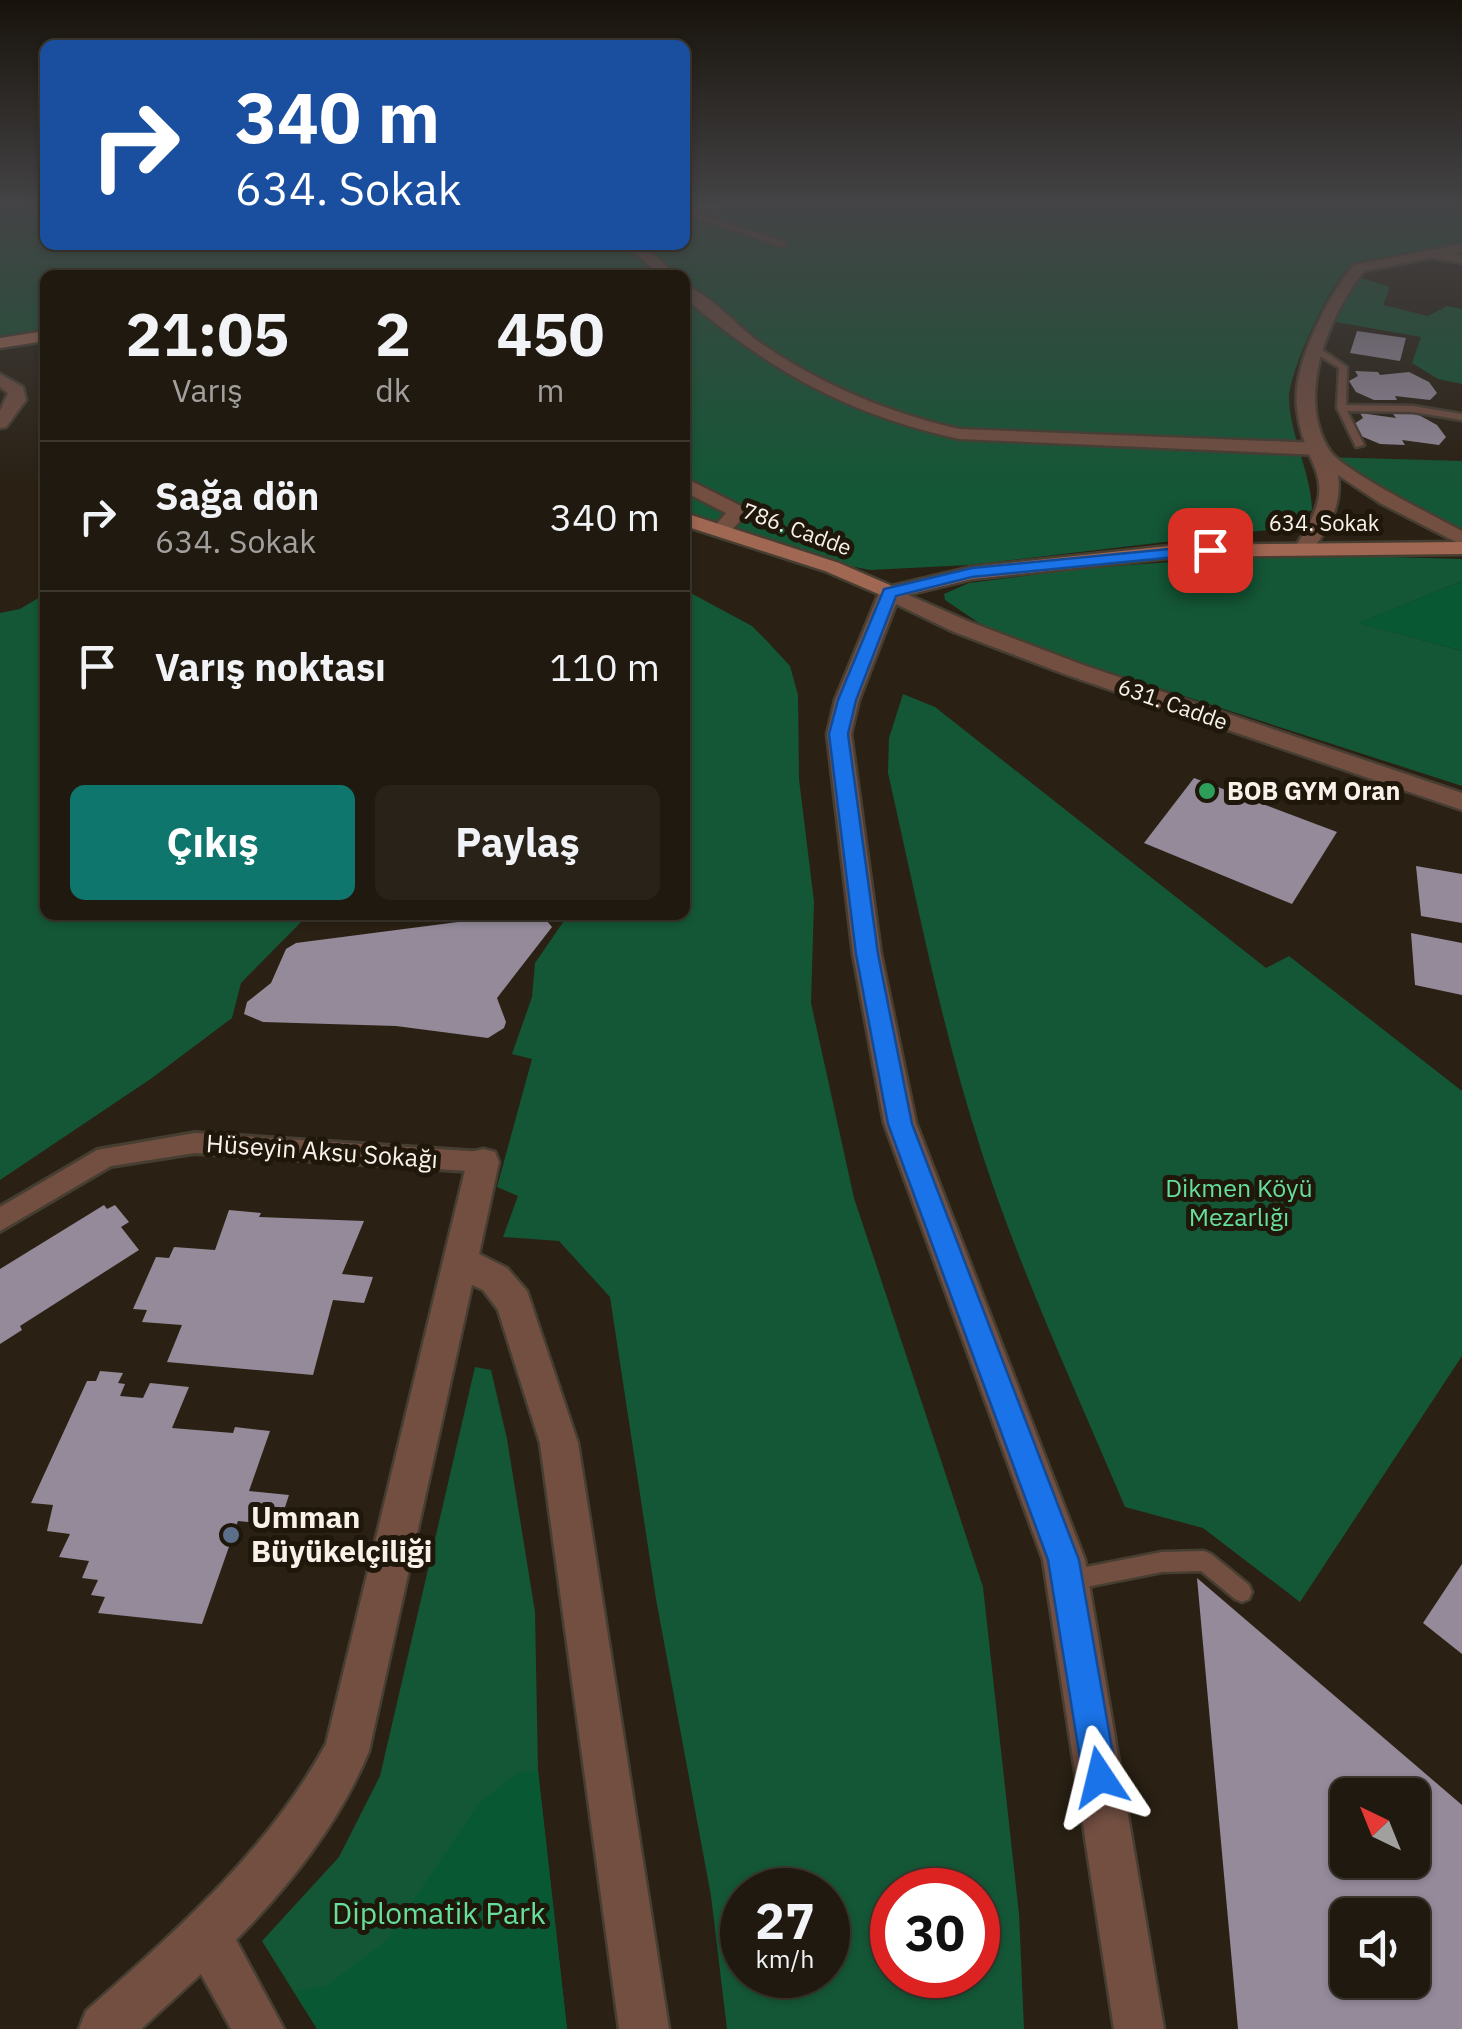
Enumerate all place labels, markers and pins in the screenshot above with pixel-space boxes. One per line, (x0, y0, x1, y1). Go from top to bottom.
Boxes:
pin (1168, 508, 1253, 593)
place label: BOB GYM Oran (1227, 774, 1400, 807)
marker: BOB GYM Oran (1196, 780, 1218, 802)
place label: Umman Büyükelçiliği (251, 1497, 432, 1570)
marker: Umman Büyükelçiliği (220, 1524, 242, 1546)

